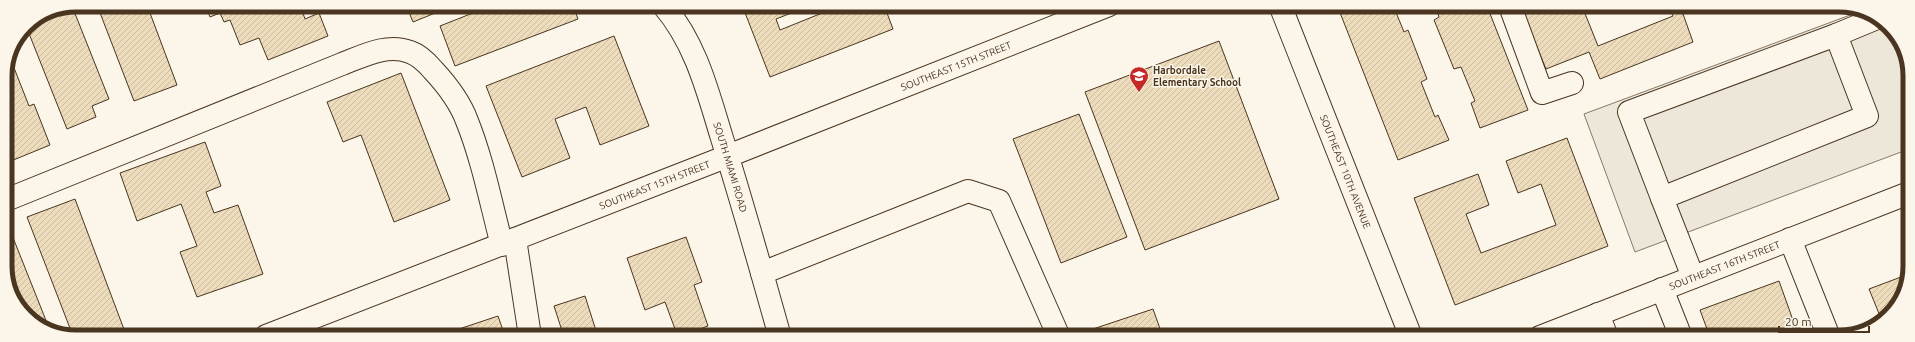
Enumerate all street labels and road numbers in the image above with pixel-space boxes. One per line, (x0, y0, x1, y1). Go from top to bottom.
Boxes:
street label: SOUTHEAST 15TH STREET (899, 39, 1013, 93)
street label: SOUTHEAST 10TH AVENUE (1318, 113, 1373, 230)
street label: SOUTH MIAMI ROAD (712, 121, 750, 213)
street label: SOUTHEAST 15TH STREET (598, 158, 712, 211)
street label: SOUTHEAST 16TH STREET (1668, 238, 1782, 292)

